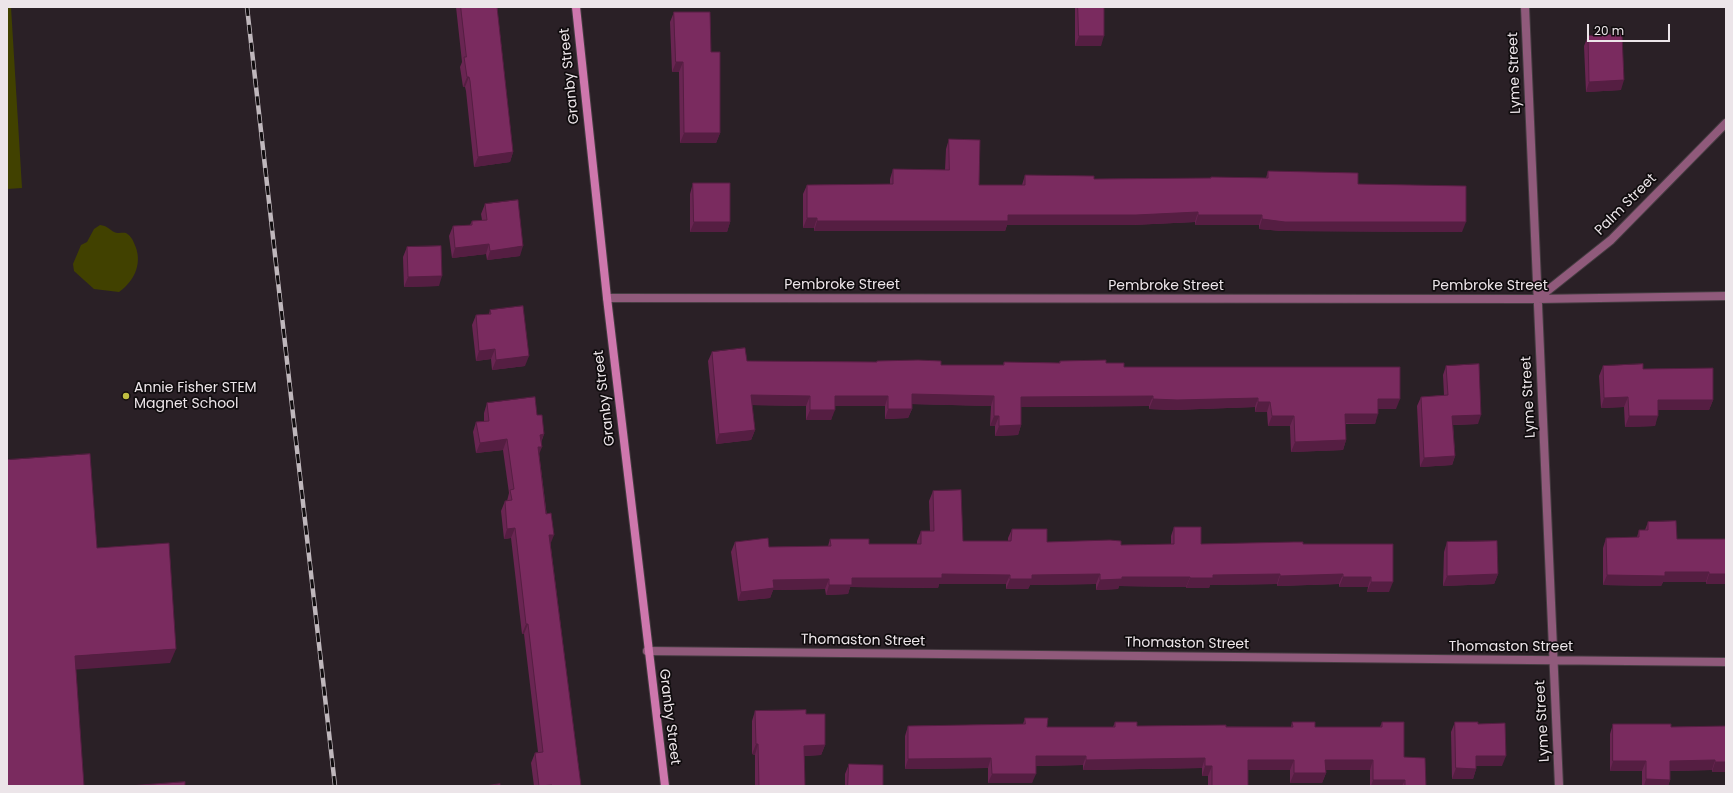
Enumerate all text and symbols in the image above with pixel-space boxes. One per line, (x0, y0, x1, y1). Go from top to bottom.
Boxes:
scale bar (1589, 16, 1672, 42)
text: 20 m (1594, 22, 1624, 39)
street label: Granby Street (557, 27, 583, 125)
street label: Lyme Street (1505, 32, 1525, 114)
street label: Palm Street (1592, 171, 1660, 239)
street label: Pembroke Street (784, 277, 900, 293)
street label: Pembroke Street (1108, 278, 1224, 294)
street label: Pembroke Street (1432, 278, 1548, 294)
street label: Granby Street (591, 349, 619, 447)
street label: Lyme Street (1518, 356, 1540, 438)
place label: Annie Fisher STEM Magnet School (134, 380, 257, 412)
marker: Annie Fisher STEM Magnet School (121, 391, 131, 401)
street label: Thomaston Street (801, 632, 925, 650)
street label: Thomaston Street (1125, 635, 1249, 653)
street label: Thomaston Street (1449, 639, 1573, 655)
street label: Granby Street (655, 668, 683, 766)
street label: Lyme Street (1532, 680, 1554, 762)

